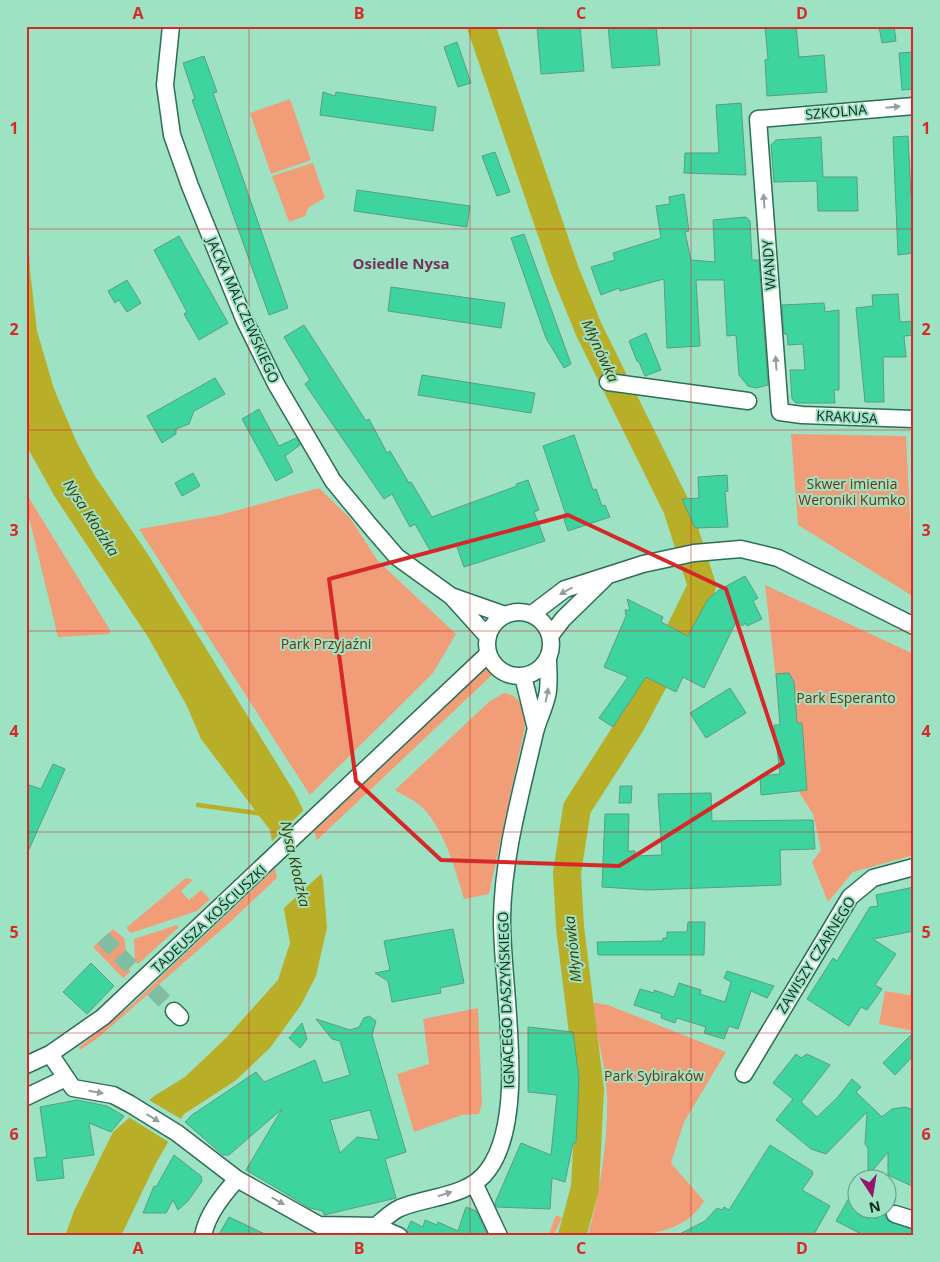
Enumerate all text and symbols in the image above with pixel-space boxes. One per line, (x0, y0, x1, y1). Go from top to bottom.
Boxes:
text: A (132, 2, 144, 24)
text: B (354, 2, 364, 24)
text: C (576, 2, 586, 24)
text: D (796, 2, 808, 24)
street label: SZKOLNA (804, 99, 868, 124)
one-way arrow (886, 103, 902, 111)
text: 1 (9, 117, 19, 139)
text: 1 (921, 117, 931, 139)
one-way arrow (760, 193, 768, 209)
street label: JACKA MALCZEWSKIEGO (202, 232, 284, 386)
street label: WANDY (757, 239, 780, 291)
district label: Osiedle Nysa (353, 253, 449, 273)
water label: Młynówka (578, 316, 624, 386)
text: 2 (9, 318, 19, 340)
text: 2 (921, 318, 931, 340)
one-way arrow (772, 355, 780, 371)
street label: KRAKUSA (816, 405, 878, 428)
park label: Skwer imienia Weroniki Kumko (798, 474, 906, 509)
water label: Nysa Kłodzka (59, 475, 124, 560)
text: 3 (9, 519, 19, 541)
text: 3 (921, 519, 931, 541)
one-way arrow (559, 587, 574, 595)
park label: Park Przyjaźni (281, 634, 371, 653)
one-way arrow (543, 686, 551, 702)
park label: Park Esperanto (796, 688, 896, 707)
text: 4 (9, 720, 19, 742)
text: 4 (921, 720, 931, 742)
water label: Nysa Kłodzka (276, 819, 316, 909)
street label: TADEUSZA KOŚCIUSZKI (147, 860, 270, 977)
street label: ZAWISZY CZARNEGO (772, 893, 859, 1017)
street label: IGNACEGO DASZYŃSKIEGO (493, 911, 518, 1089)
water label: Młynówka (559, 914, 585, 983)
text: 5 (9, 921, 19, 943)
text: 5 (921, 921, 931, 943)
park label: Park Sybiraków (604, 1066, 704, 1085)
one-way arrow (89, 1089, 105, 1097)
one-way arrow (147, 1114, 160, 1123)
text: 6 (9, 1123, 19, 1145)
text: 6 (921, 1123, 931, 1145)
north arrow (848, 1170, 898, 1220)
one-way arrow (438, 1190, 453, 1198)
one-way arrow (271, 1197, 284, 1206)
text: N (867, 1197, 882, 1218)
text: A (132, 1237, 144, 1259)
text: B (354, 1237, 364, 1259)
text: C (576, 1237, 586, 1259)
text: D (796, 1237, 808, 1259)

